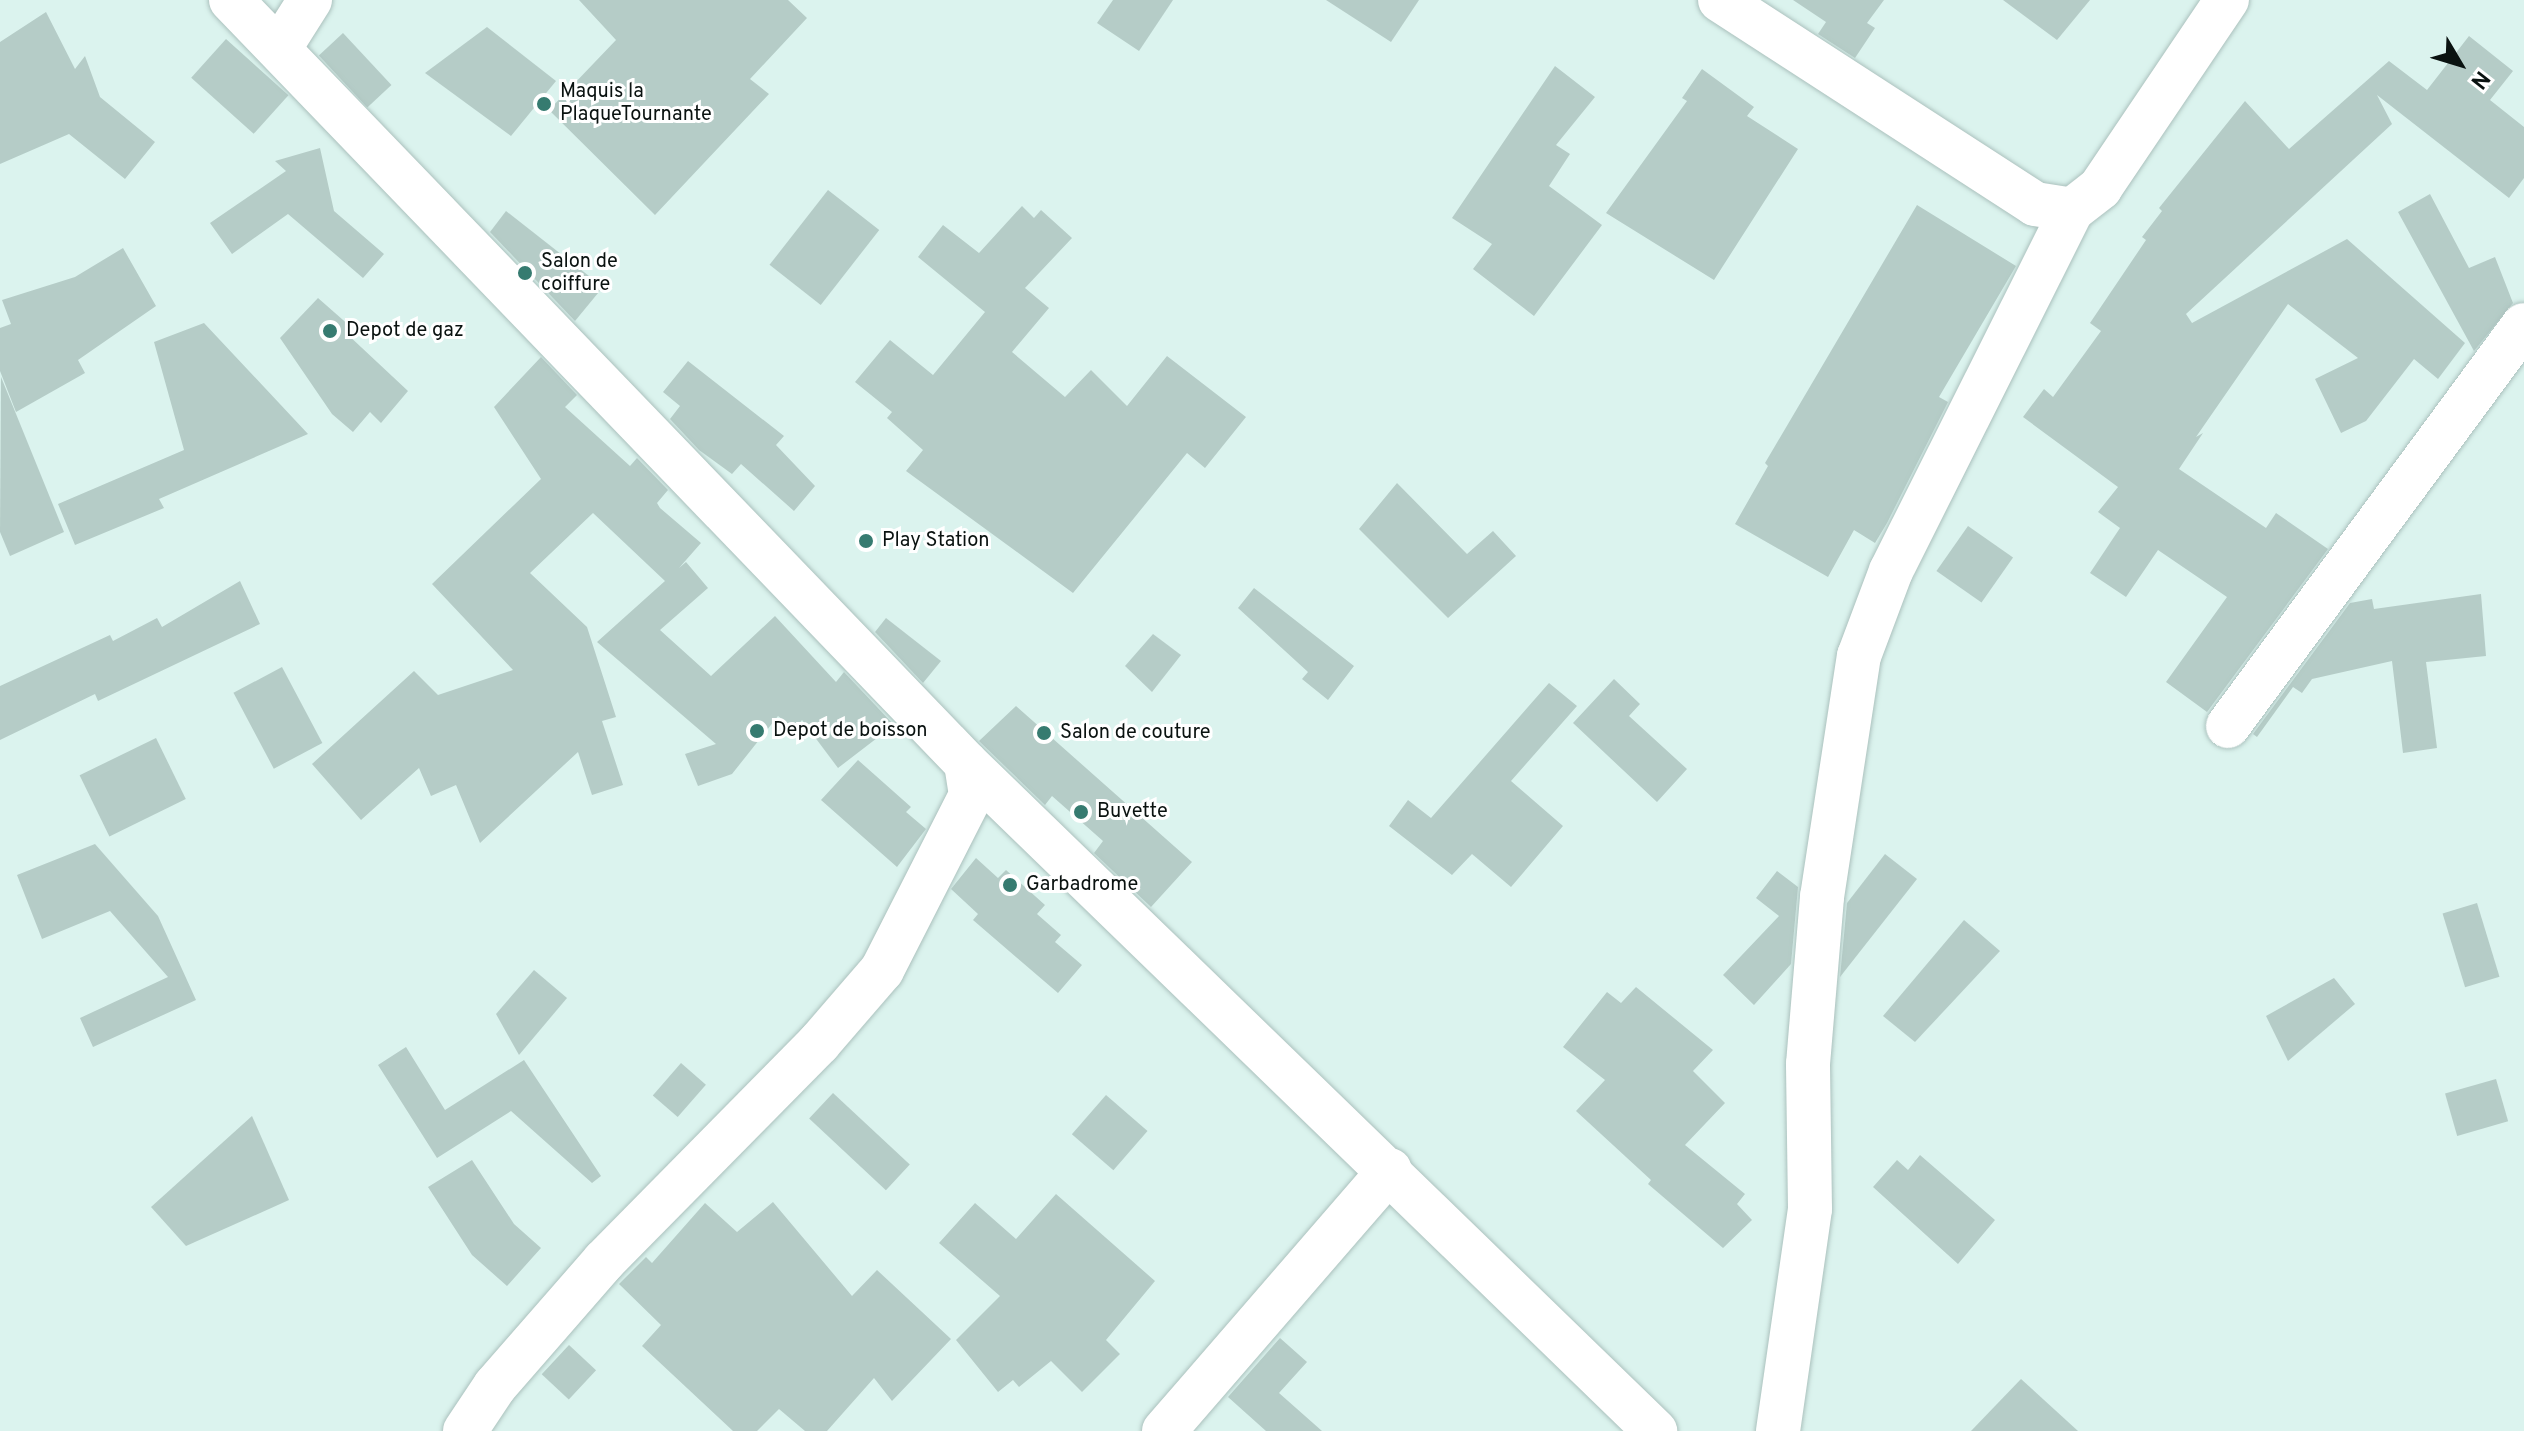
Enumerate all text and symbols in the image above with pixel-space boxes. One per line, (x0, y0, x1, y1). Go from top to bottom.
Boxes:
north arrow (2420, 24, 2500, 104)
text: N (2464, 65, 2495, 94)
place label: Maquis la PlaqueTournante (560, 80, 712, 127)
marker: Maquis la PlaqueTournante (535, 95, 553, 113)
place label: Salon de coiffure (541, 250, 618, 297)
marker: Salon de coiffure (516, 264, 534, 282)
place label: Depot de gaz (346, 319, 464, 343)
marker: Depot de gaz (321, 322, 339, 340)
place label: Play Station (882, 529, 990, 553)
marker: Play Station (857, 532, 875, 550)
place label: Depot de boisson (773, 719, 928, 743)
place label: Salon de couture (1060, 721, 1211, 745)
marker: Depot de boisson (748, 722, 766, 740)
marker: Salon de couture (1035, 724, 1053, 742)
place label: Buvette (1097, 800, 1168, 824)
marker: Buvette (1072, 803, 1090, 821)
place label: Garbadrome (1026, 873, 1138, 897)
marker: Garbadrome (1001, 876, 1019, 894)

